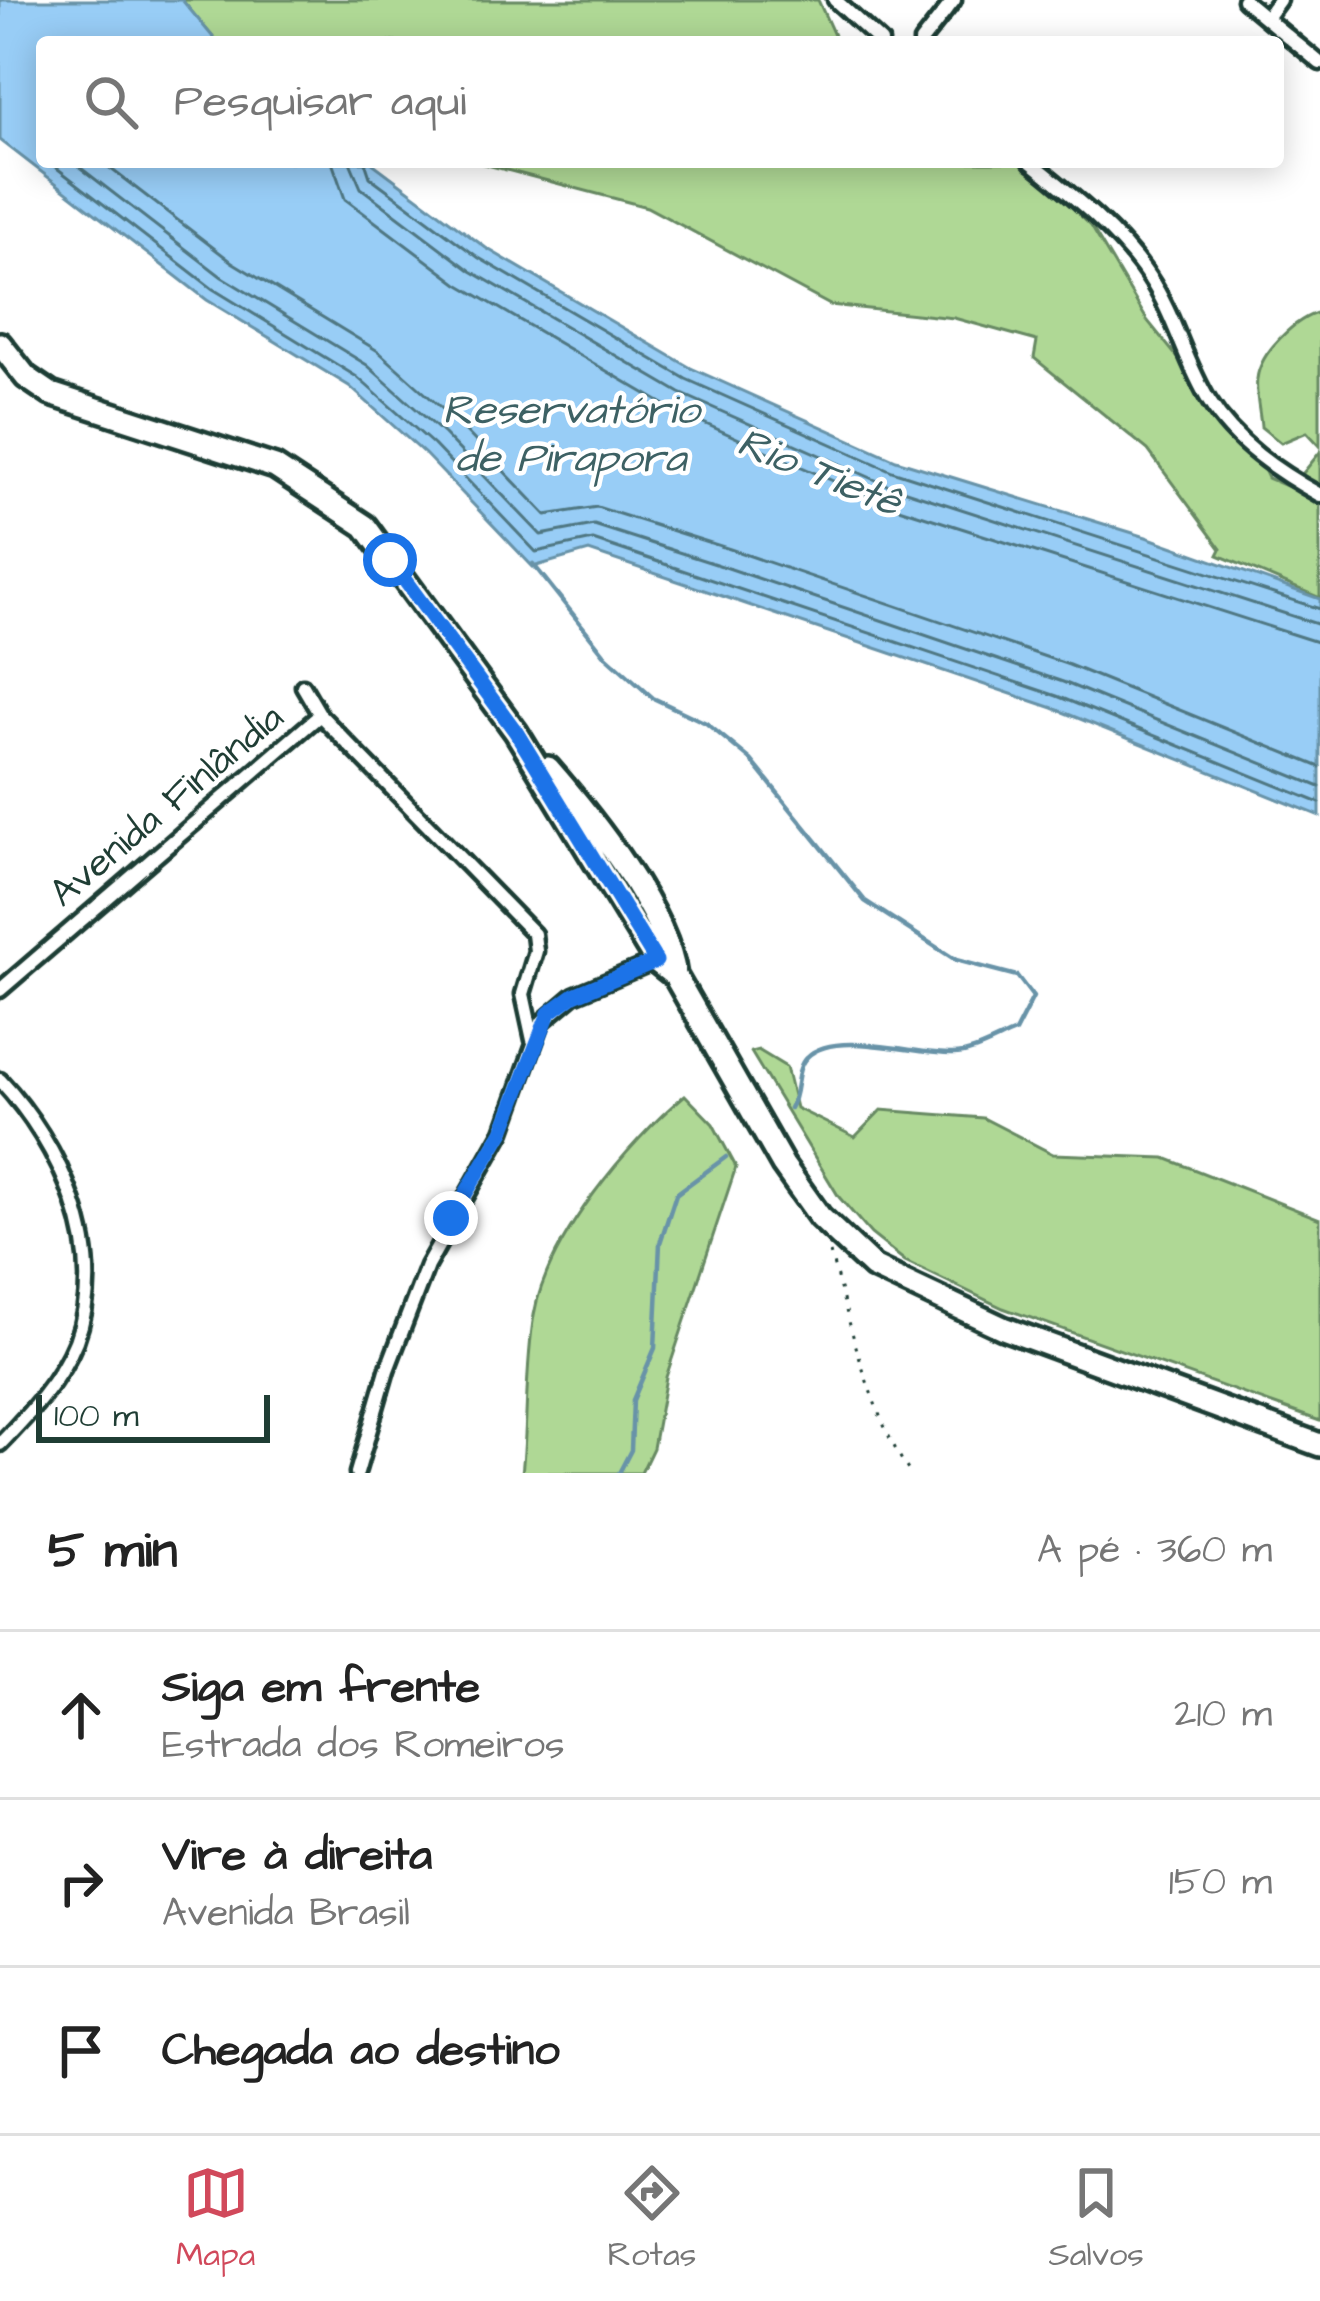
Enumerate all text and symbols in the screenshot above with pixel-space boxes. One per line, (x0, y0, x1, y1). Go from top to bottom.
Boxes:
search box (36, 36, 1284, 168)
icon: search (78, 69, 144, 135)
text: Pesquisar aqui (174, 71, 466, 133)
water label: Reservatório de Pirapora (443, 382, 703, 488)
water label: Rio Tietê (729, 414, 912, 533)
route start (363, 533, 417, 587)
street label: Avenida Finlândia (38, 692, 296, 920)
route end (424, 1191, 478, 1245)
scale bar (36, 1389, 270, 1442)
text: 100 m (54, 1393, 139, 1439)
text: 5 min (48, 1516, 177, 1587)
text: A pé · 360 m (1037, 1524, 1272, 1578)
text: Siga em frente (162, 1657, 480, 1719)
icon: ahead (48, 1682, 114, 1748)
text: 210 m (1174, 1688, 1272, 1742)
text: Estrada dos Romeiros (162, 1719, 565, 1773)
text: Vire à direita (162, 1825, 432, 1887)
icon: right (48, 1850, 114, 1916)
text: 150 m (1169, 1856, 1272, 1910)
text: Avenida Brasil (162, 1887, 410, 1941)
icon: arrive (48, 2018, 114, 2084)
text: Chegada ao destino (162, 2020, 560, 2082)
tab: Mapa (176, 2160, 255, 2278)
tab: Rotas (608, 2160, 696, 2278)
tab: Salvos (1048, 2160, 1144, 2278)

